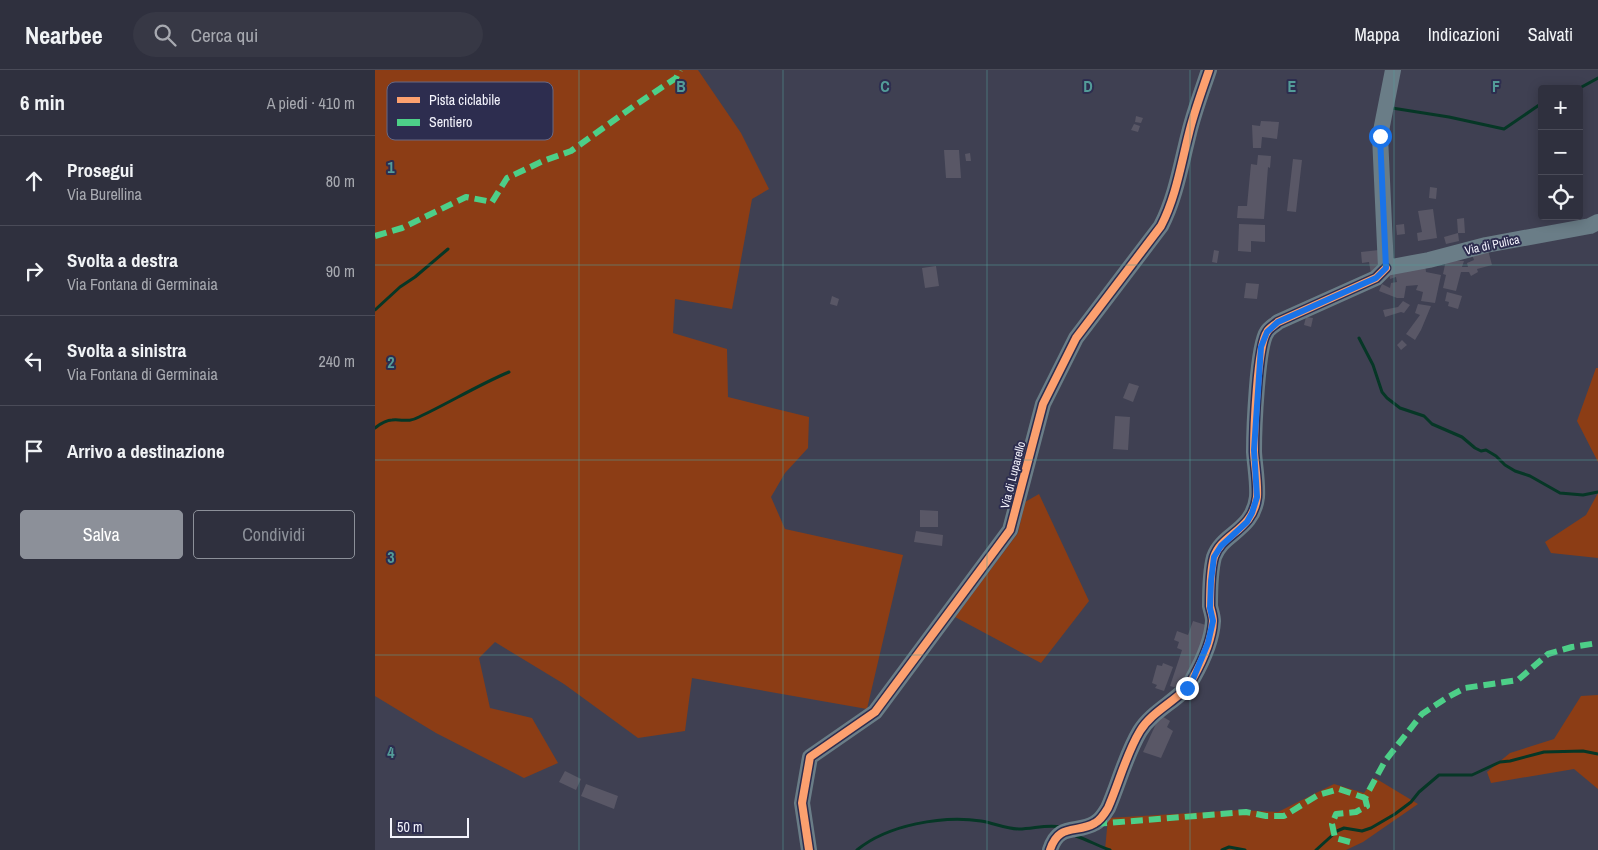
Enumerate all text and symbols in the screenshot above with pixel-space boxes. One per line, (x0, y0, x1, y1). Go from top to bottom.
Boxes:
search box (133, 12, 483, 57)
text: Nearbee (25, 19, 103, 51)
icon: search (151, 21, 179, 49)
text: Cerca qui (191, 22, 258, 48)
text: Mappa (1355, 22, 1400, 47)
text: Indicazioni (1428, 22, 1500, 47)
text: Salvati (1528, 22, 1573, 47)
text: B (676, 75, 686, 97)
text: C (880, 75, 890, 97)
text: D (1083, 75, 1093, 97)
text: E (1288, 75, 1297, 97)
text: F (1492, 75, 1500, 97)
legend (387, 82, 553, 140)
map controls (1538, 85, 1583, 220)
button: + (1538, 85, 1583, 130)
text: 6 min (20, 88, 65, 117)
text: Pista ciclabile (429, 91, 500, 109)
text: A piedi · 410 m (267, 92, 355, 114)
text: Sentiero (429, 113, 472, 131)
route start (1369, 125, 1392, 148)
button: − (1538, 130, 1583, 175)
text: 1 (387, 156, 395, 178)
text: Prosegui (67, 157, 134, 183)
icon: ahead (20, 167, 48, 195)
text: 80 m (326, 170, 355, 192)
button: locate (1538, 175, 1583, 220)
text: Via Burellina (67, 183, 142, 205)
street label: Via di Pulica (1463, 231, 1521, 259)
text: Svolta a destra (67, 247, 178, 273)
icon: right (20, 257, 48, 285)
text: 90 m (326, 260, 355, 282)
text: Via Fontana di Germinaia (67, 273, 218, 295)
text: Svolta a sinistra (67, 337, 187, 363)
icon: left (20, 347, 48, 375)
text: 240 m (319, 350, 355, 372)
text: 2 (387, 351, 395, 373)
text: Via Fontana di Germinaia (67, 363, 218, 385)
icon: arrive (20, 437, 48, 465)
text: Arrivo a destinazione (67, 438, 225, 464)
street label: Via di Luparello (997, 440, 1029, 510)
button: Salva (20, 510, 183, 559)
button: Condividi (193, 510, 355, 559)
text: 3 (387, 546, 395, 568)
route end (1176, 677, 1199, 700)
text: 4 (387, 741, 395, 763)
scale bar (390, 815, 469, 838)
text: 50 m (397, 818, 423, 836)

